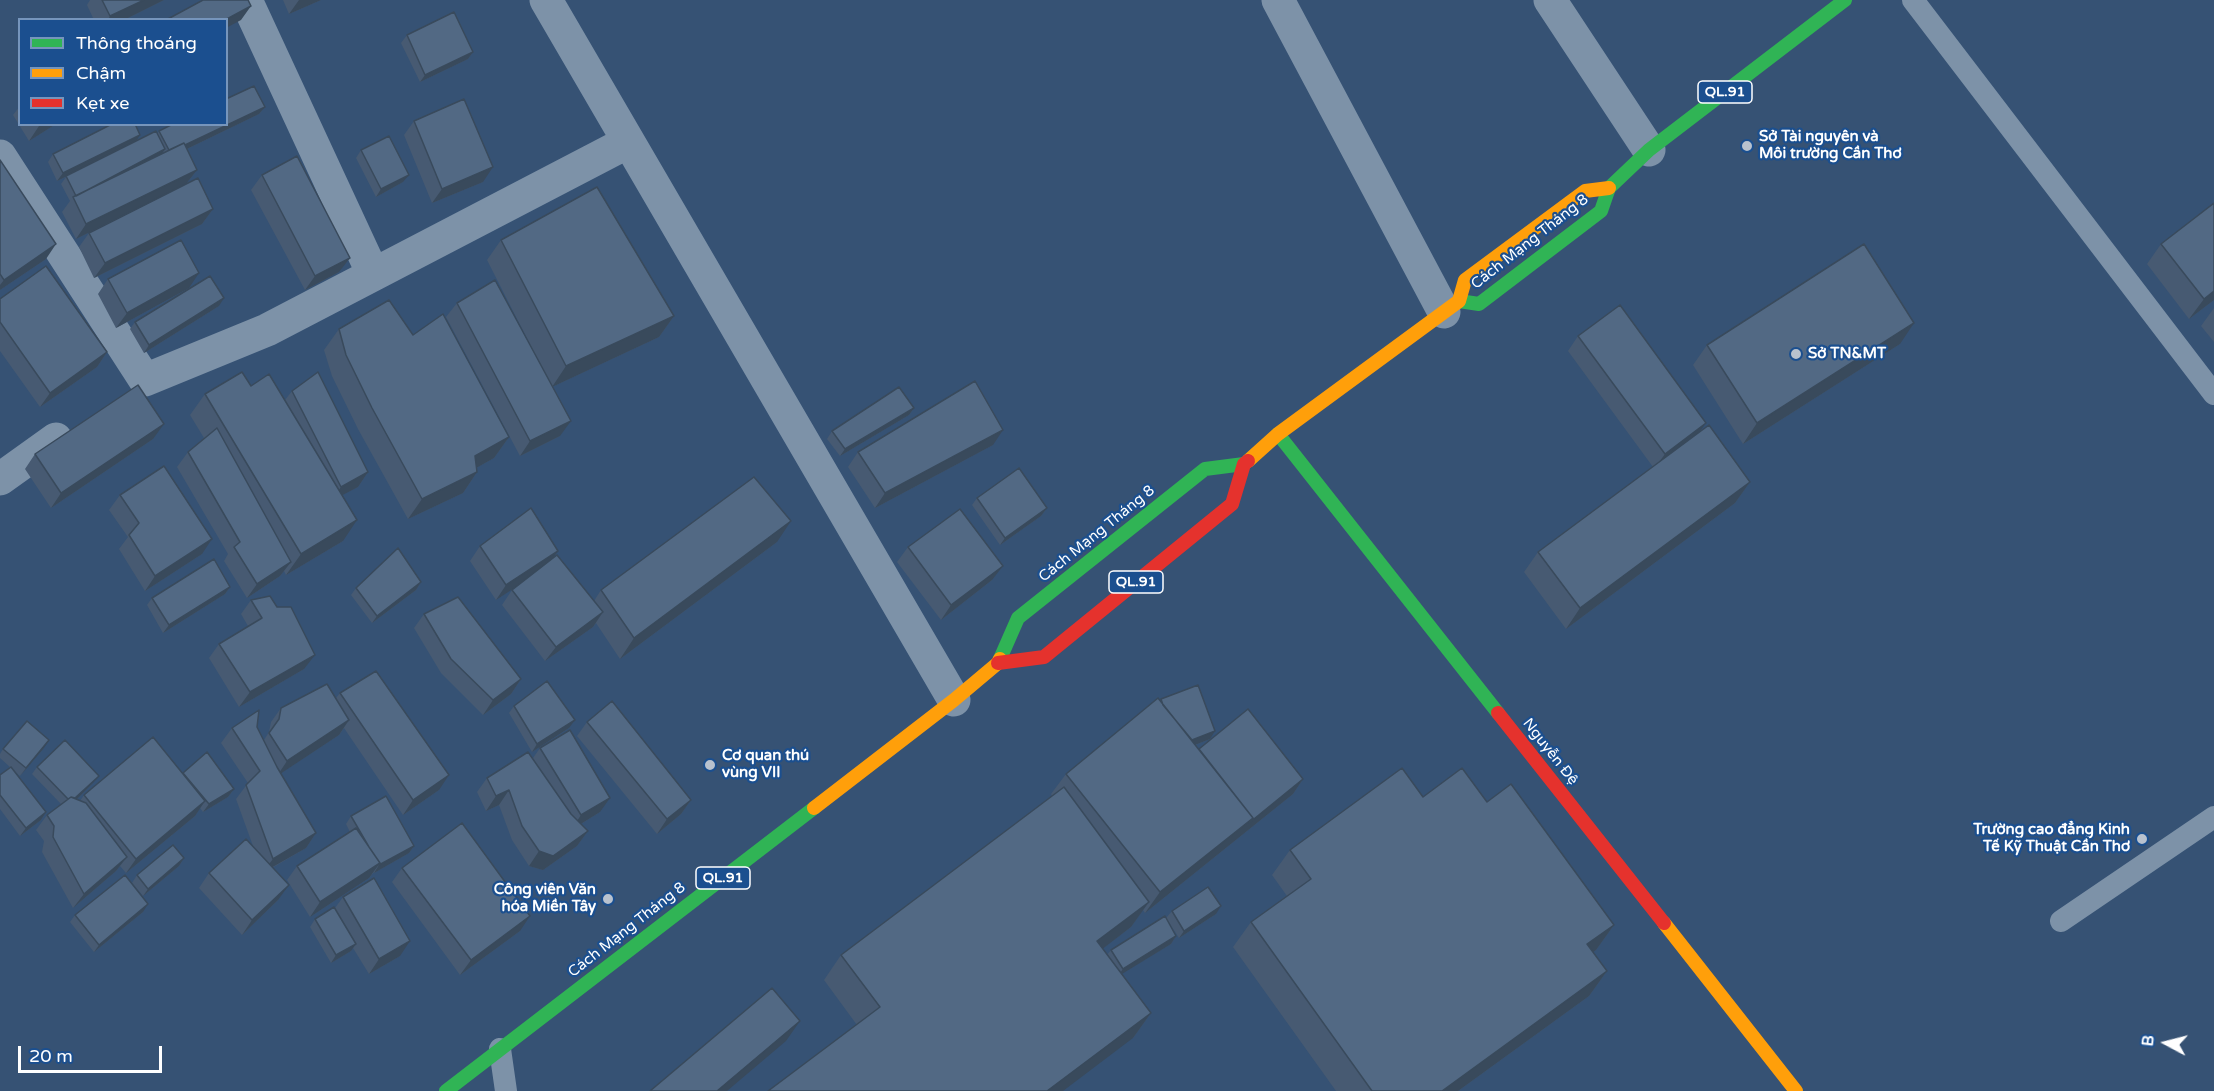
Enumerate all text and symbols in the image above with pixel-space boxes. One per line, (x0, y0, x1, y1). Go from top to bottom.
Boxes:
legend (18, 18, 228, 126)
text: Thông thoáng (76, 32, 197, 54)
text: Chậm (76, 62, 126, 84)
road number: QL.91 (1698, 81, 1752, 103)
text: Kẹt xe (76, 92, 130, 114)
place label: Sở Tài nguyên và Môi trường Cần Thơ (1759, 128, 1902, 163)
marker: Sở Tài nguyên và Môi trường Cần Thơ (1740, 139, 1754, 153)
street label: Cách Mạng Tháng 8 (1468, 191, 1592, 293)
place label: Sở TN&MT (1808, 345, 1886, 363)
marker: Sở TN&MT (1789, 347, 1803, 361)
street label: Cách Mạng Tháng 8 (1035, 482, 1159, 586)
road number: QL.91 (1109, 571, 1163, 593)
street label: Nguyễn Đệ (1518, 715, 1582, 789)
place label: Cơ quan thú vùng VII (722, 747, 809, 782)
marker: Cơ quan thú vùng VII (703, 758, 717, 772)
place label: Trường cao đẳng Kinh Tế Kỹ Thuật Cần Thơ (1973, 821, 2130, 856)
marker: Trường cao đẳng Kinh Tế Kỹ Thuật Cần Thơ (2135, 832, 2149, 846)
road number: QL.91 (696, 867, 750, 889)
street label: Cách Mạng Tháng 8 (565, 879, 689, 981)
place label: Công viên Văn hóa Miền Tây (494, 881, 596, 916)
marker: Công viên Văn hóa Miền Tây (601, 892, 615, 906)
north arrow (2136, 1013, 2196, 1073)
scale bar (21, 1034, 165, 1072)
text: B (2138, 1034, 2159, 1048)
text: 20 m (29, 1045, 73, 1067)

